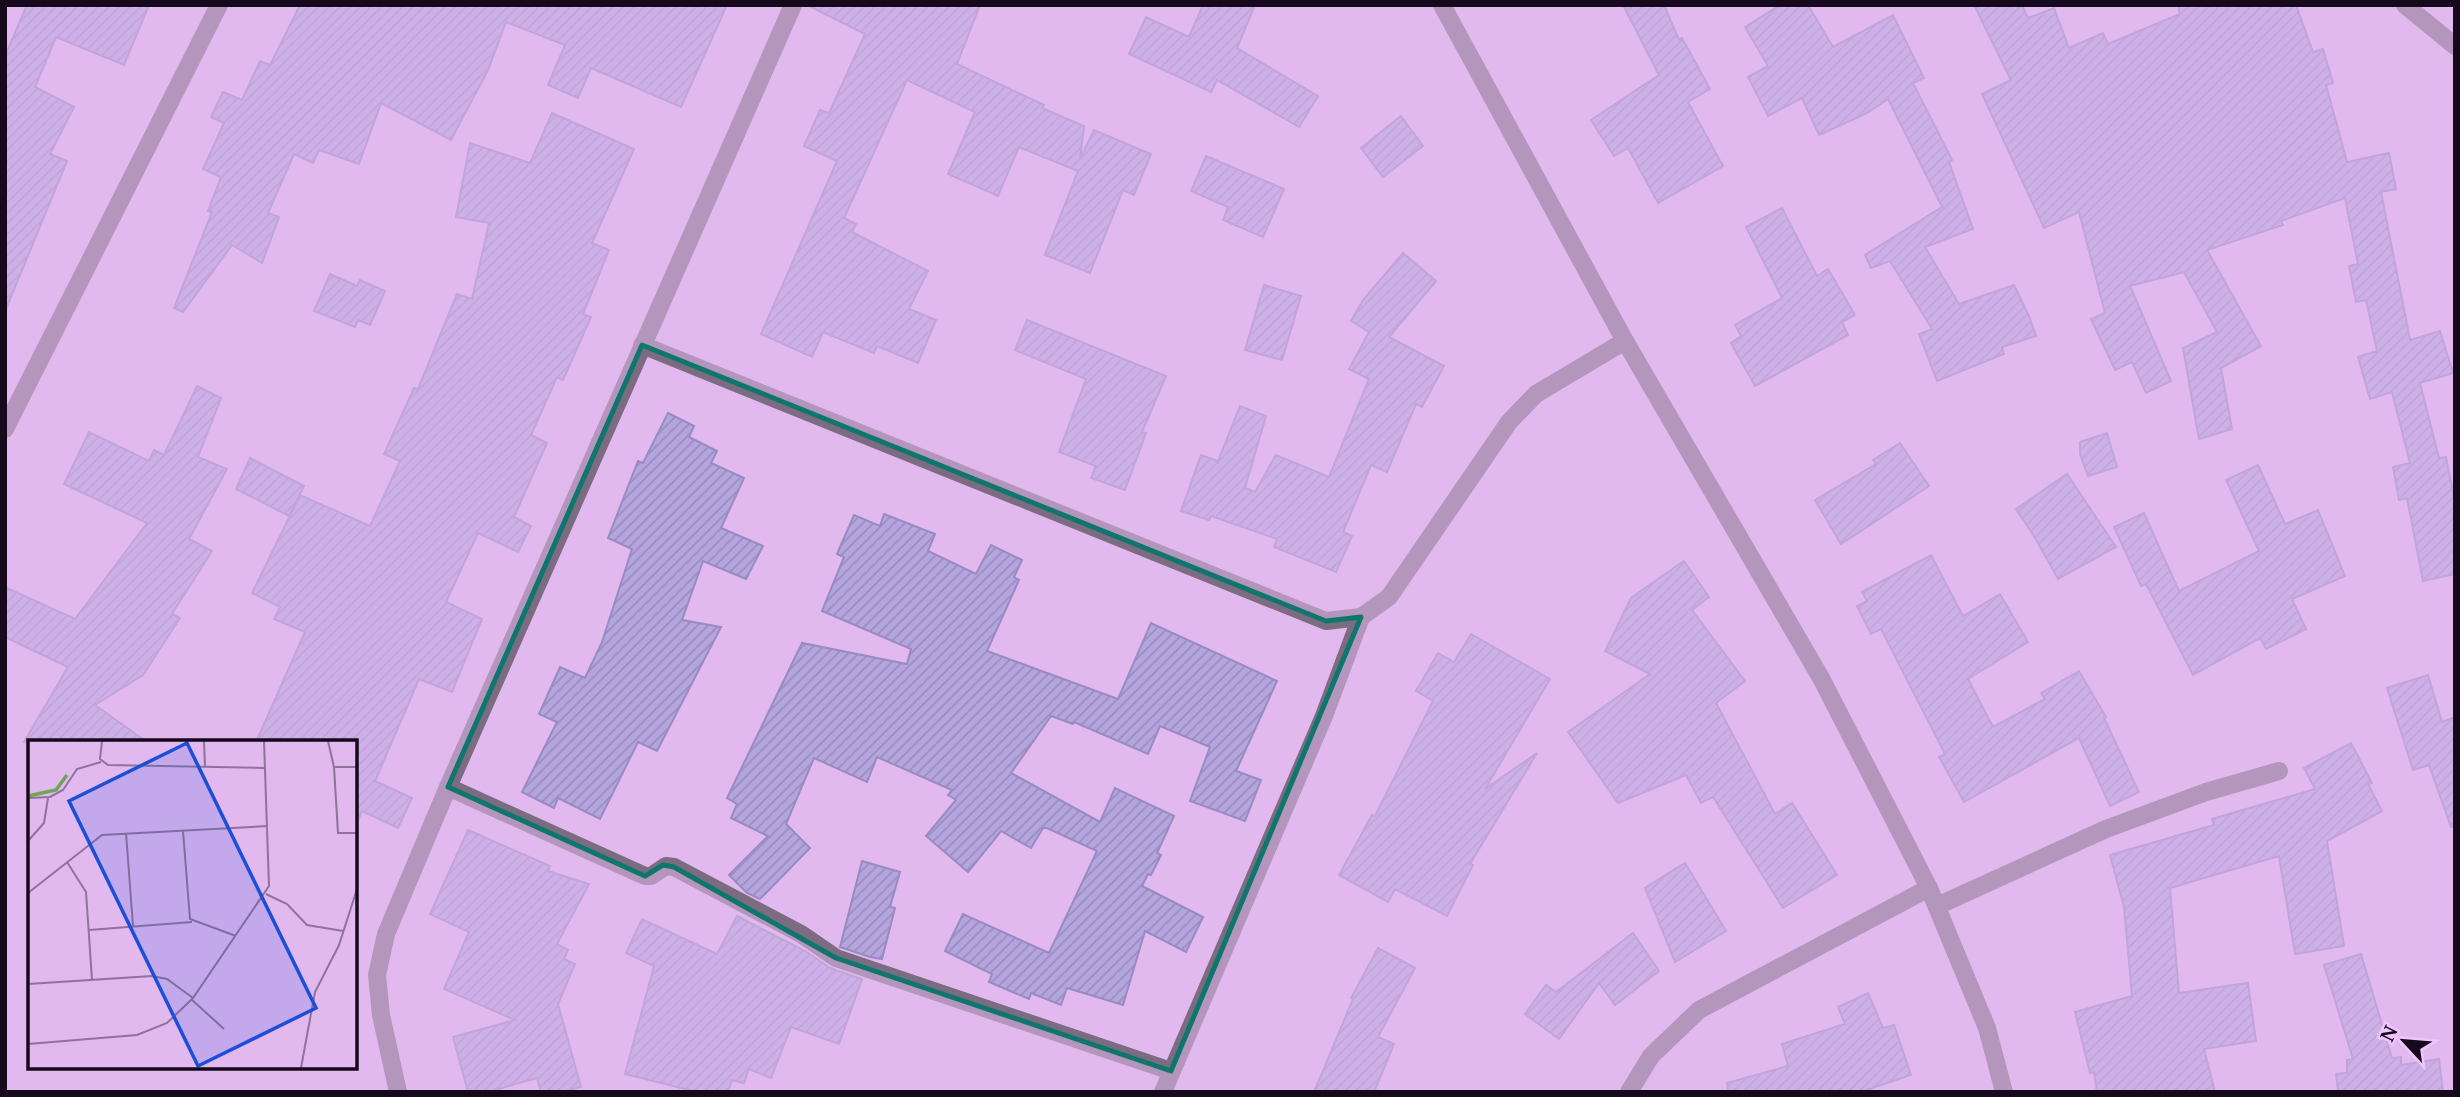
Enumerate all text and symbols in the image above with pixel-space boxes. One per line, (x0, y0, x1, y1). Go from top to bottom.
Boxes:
inset map (28, 740, 357, 1069)
north arrow (2369, 1006, 2439, 1076)
text: N (2374, 1021, 2404, 1046)

